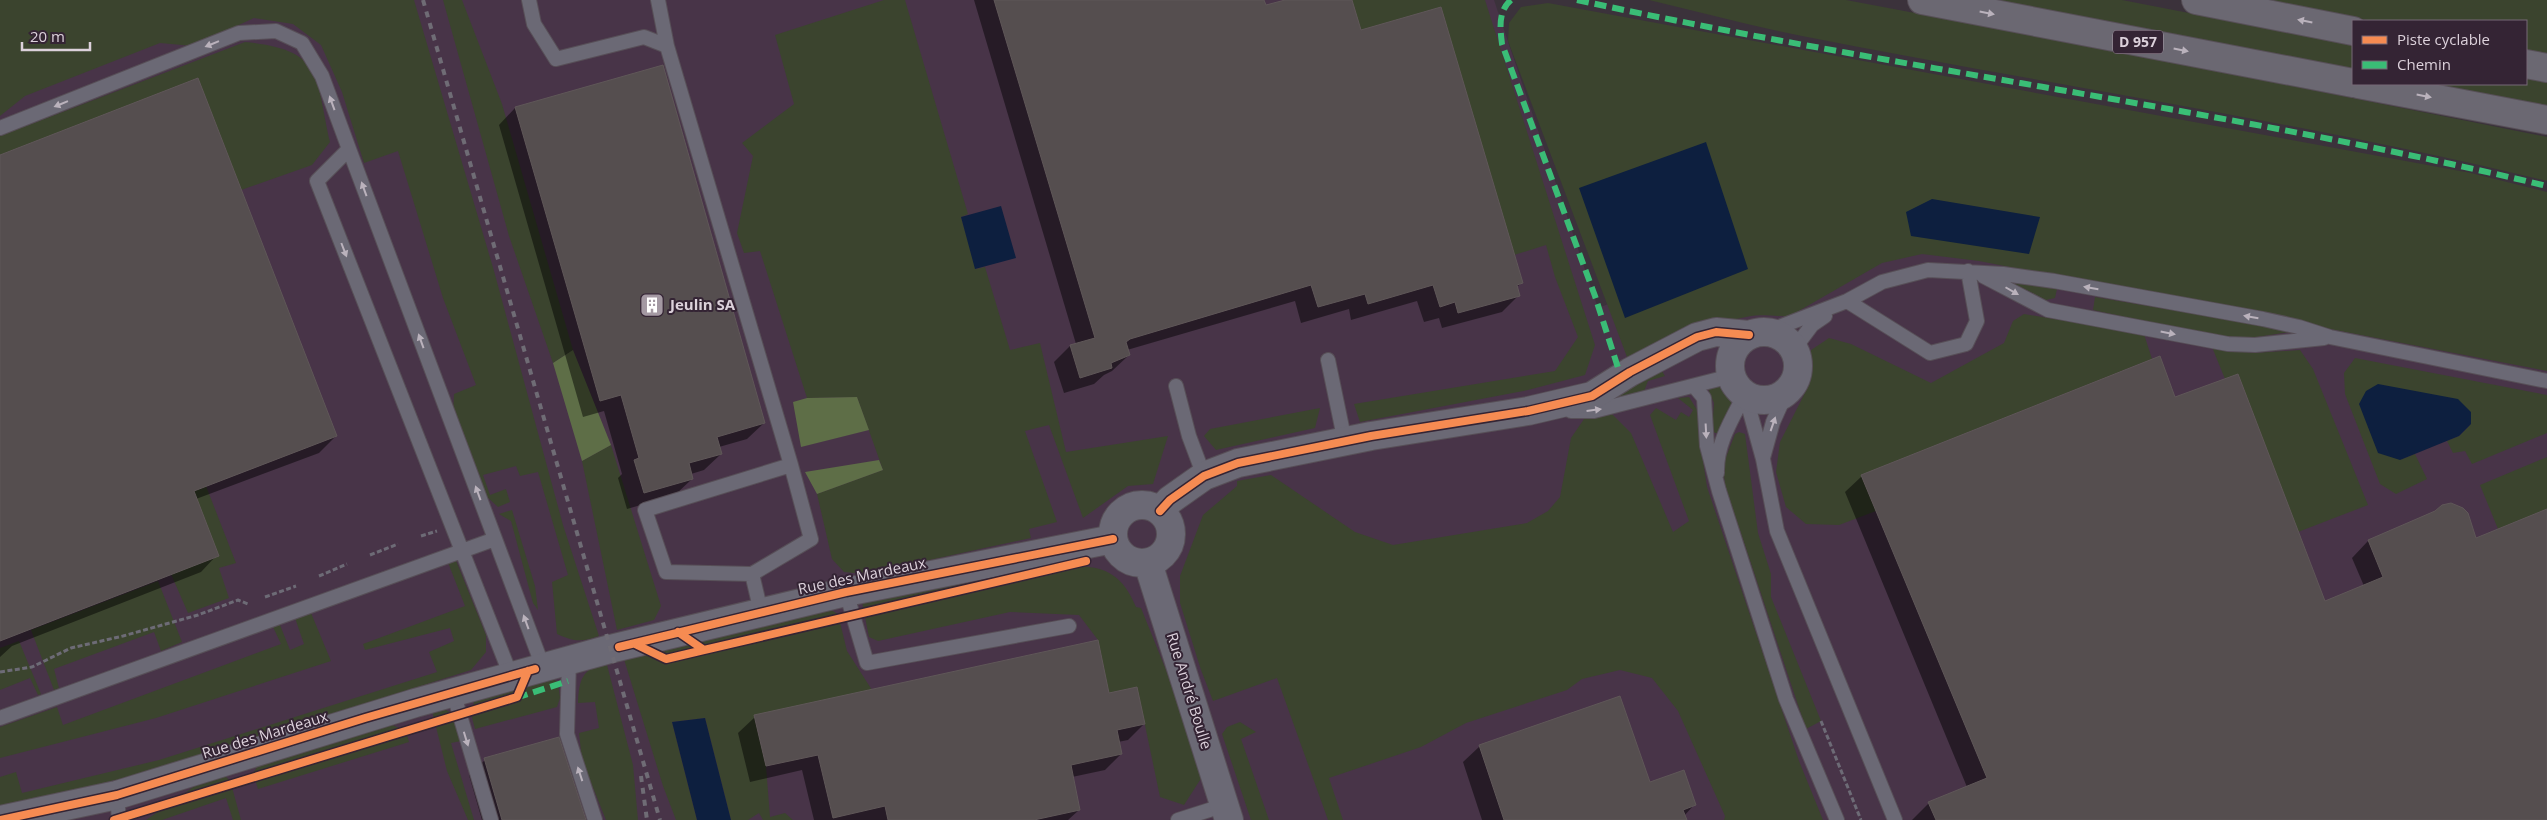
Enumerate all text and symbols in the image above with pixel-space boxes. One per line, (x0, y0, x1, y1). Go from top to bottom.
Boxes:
one-way arrow (1980, 9, 1996, 17)
one-way arrow (2297, 17, 2313, 25)
scale bar (22, 20, 90, 52)
legend (2352, 20, 2527, 85)
text: 20 m (30, 26, 65, 46)
text: Piste cyclable (2397, 29, 2490, 49)
road number: D 957 (2113, 31, 2163, 54)
one-way arrow (204, 40, 219, 48)
one-way arrow (2173, 46, 2189, 54)
text: Chemin (2397, 54, 2451, 74)
one-way arrow (2416, 93, 2432, 101)
one-way arrow (328, 95, 336, 110)
one-way arrow (53, 100, 68, 108)
one-way arrow (360, 181, 367, 196)
one-way arrow (340, 243, 348, 258)
one-way arrow (2083, 283, 2099, 291)
one-way arrow (2006, 286, 2019, 295)
building icon: Jeulin SA (639, 292, 665, 318)
place label: Jeulin SA (668, 294, 736, 314)
one-way arrow (2243, 313, 2259, 321)
one-way arrow (2160, 329, 2176, 337)
one-way arrow (417, 333, 425, 348)
one-way arrow (1586, 406, 1602, 414)
one-way arrow (1770, 417, 1777, 432)
one-way arrow (1702, 423, 1710, 439)
one-way arrow (474, 485, 482, 500)
street label: Rue des Mardeaux (796, 552, 928, 598)
one-way arrow (522, 614, 529, 629)
street label: Rue André Boulle (1163, 630, 1217, 751)
street label: Rue des Mardeaux (199, 705, 330, 763)
one-way arrow (463, 732, 471, 747)
one-way arrow (576, 766, 583, 781)

